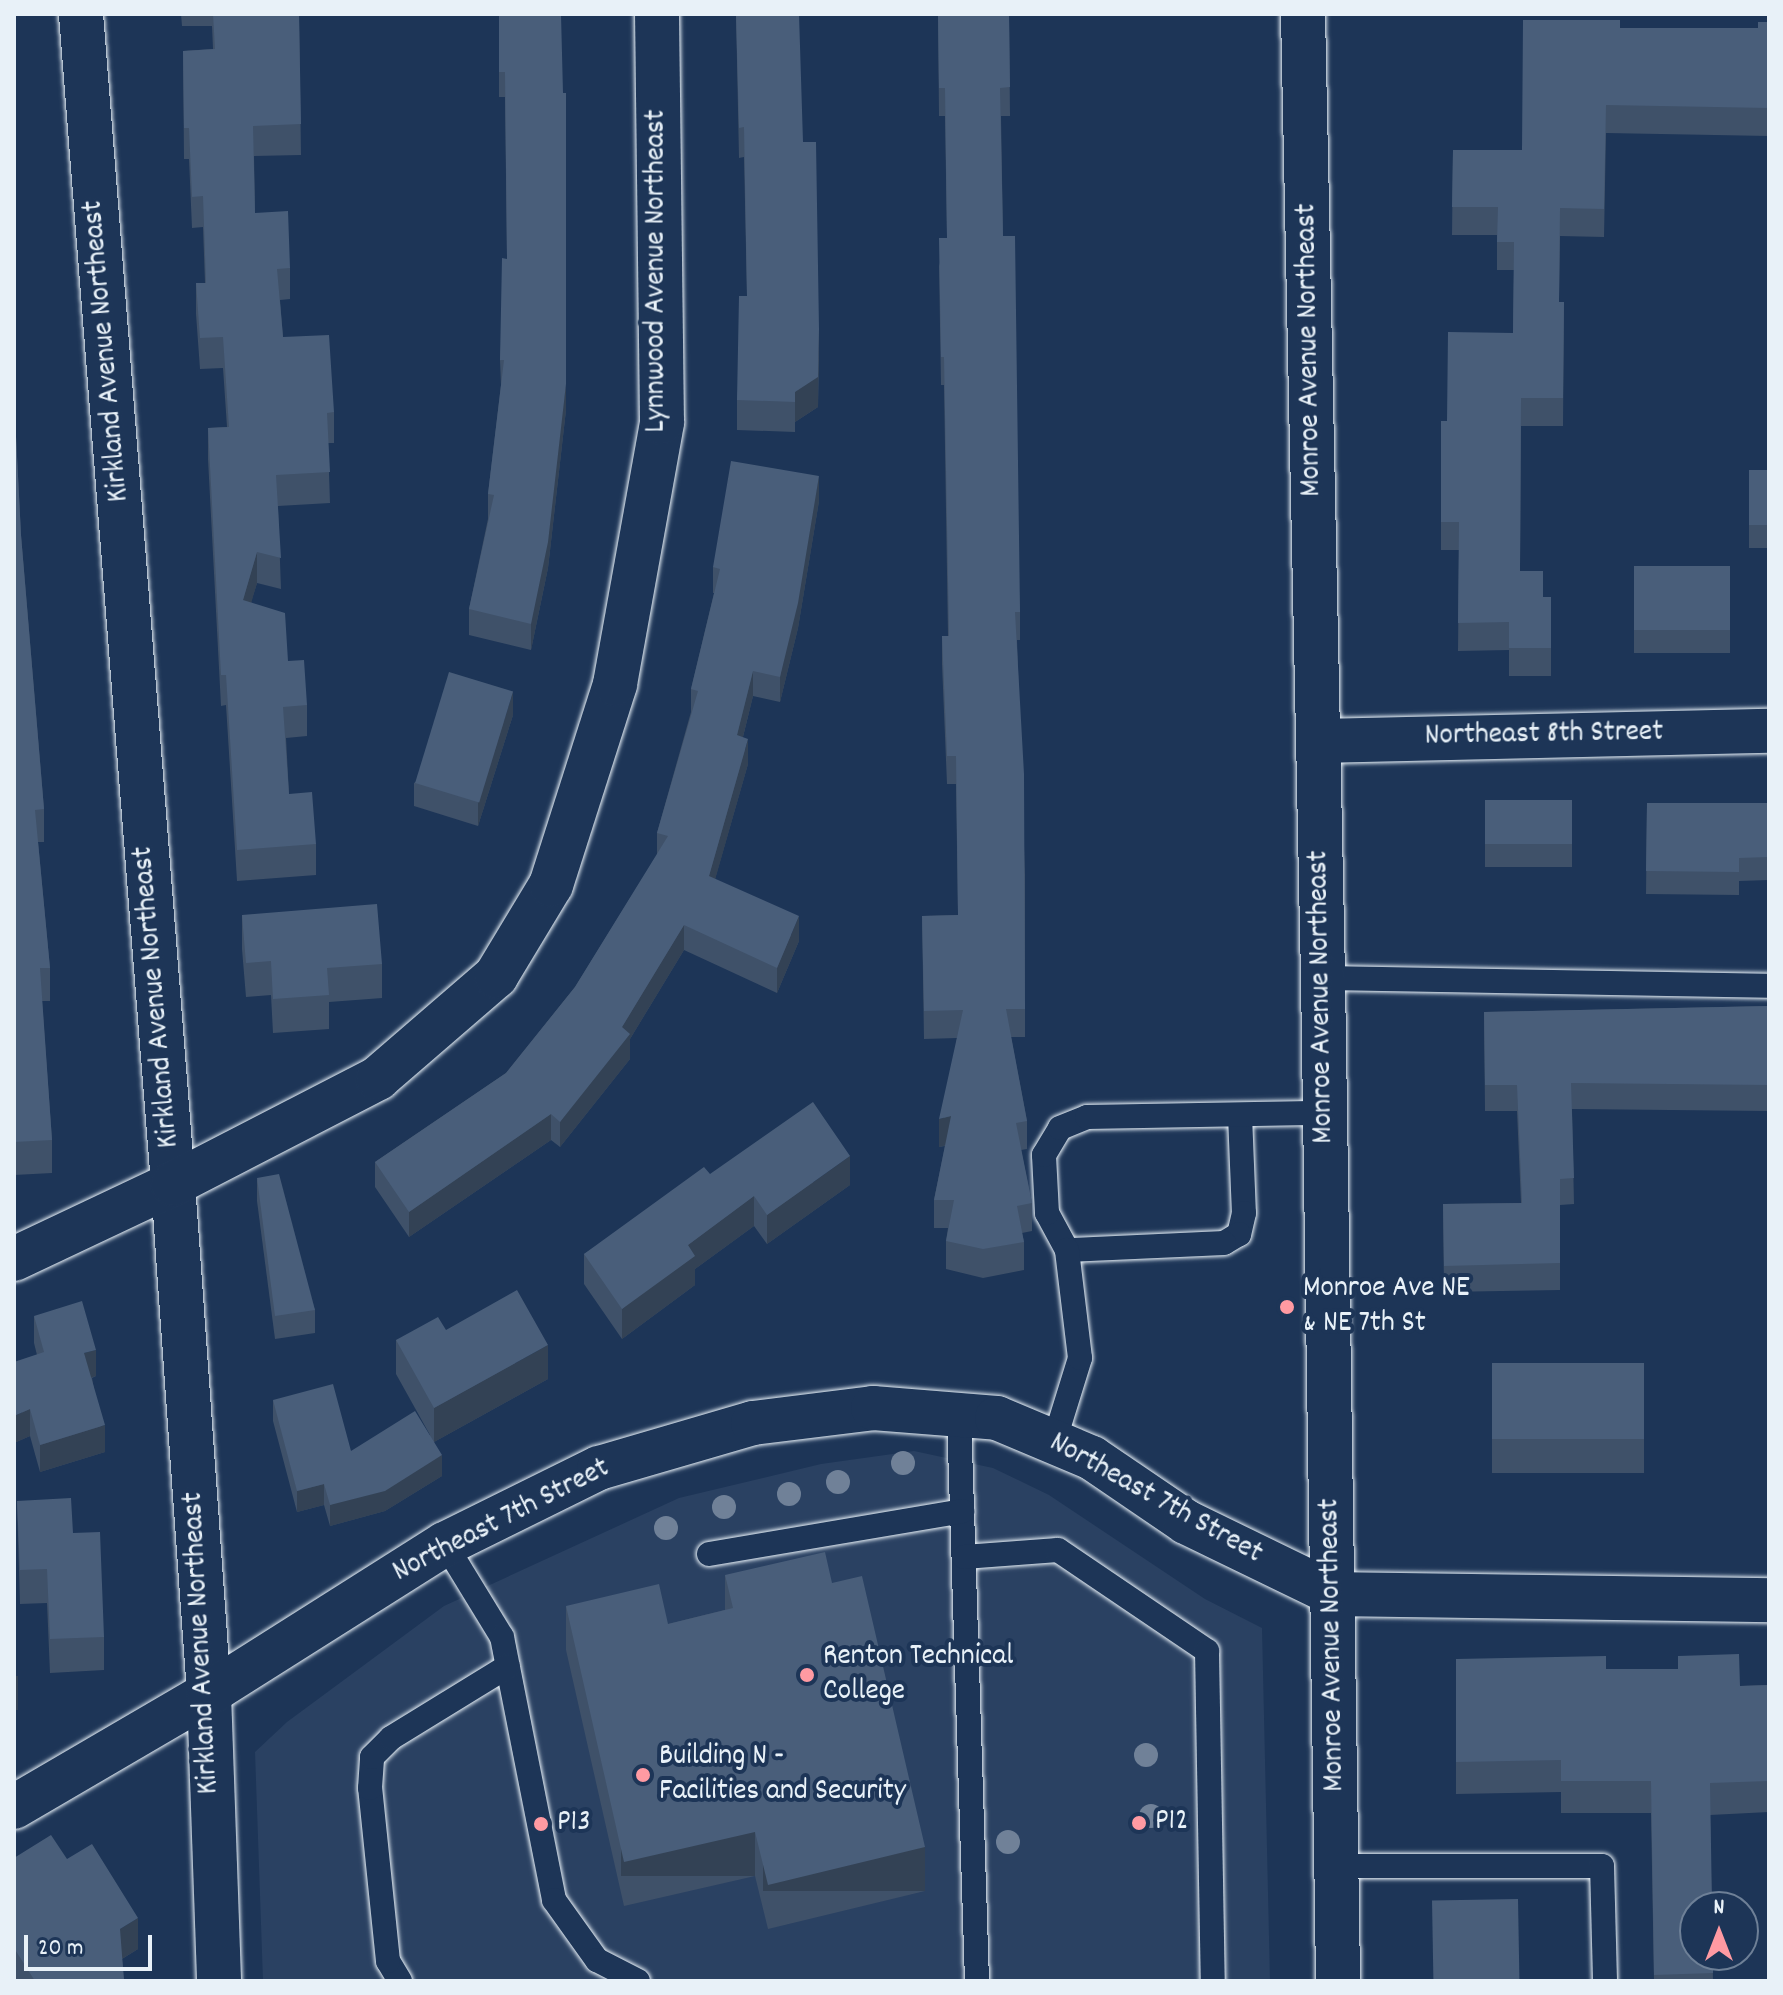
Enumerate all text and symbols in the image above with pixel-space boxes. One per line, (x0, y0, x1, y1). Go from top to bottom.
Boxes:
street label: Lynnwood Avenue Northeast (640, 109, 676, 433)
street label: Kirkland Avenue Northeast (77, 199, 139, 503)
street label: Monroe Avenue Northeast (1290, 203, 1332, 497)
street label: Northeast 8th Street (1424, 716, 1664, 756)
street label: Kirkland Avenue Northeast (127, 845, 189, 1149)
street label: Monroe Avenue Northeast (1302, 850, 1344, 1144)
place label: Monroe Ave NE & NE 7th St (1303, 1272, 1470, 1342)
marker: Monroe Ave NE & NE 7th St (1278, 1298, 1296, 1316)
street label: Northeast 7th Street (1042, 1427, 1268, 1573)
street label: Northeast 7th Street (388, 1452, 616, 1592)
street label: Kirkland Avenue Northeast (177, 1491, 229, 1795)
street label: Monroe Avenue Northeast (1313, 1498, 1355, 1792)
place label: Renton Technical College (823, 1640, 1013, 1710)
marker: Renton Technical College (798, 1666, 816, 1684)
place label: Building N - Facilities and Security (659, 1740, 906, 1810)
marker: Building N - Facilities and Security (634, 1766, 652, 1784)
place label: P12 (1155, 1805, 1188, 1841)
place label: P13 (557, 1806, 591, 1842)
marker: P12 (1130, 1814, 1148, 1832)
marker: P13 (532, 1815, 550, 1833)
north arrow (1679, 1891, 1759, 1971)
text: N (1714, 1893, 1724, 1924)
scale bar (28, 1919, 156, 1969)
text: 20 m (38, 1932, 84, 1966)

